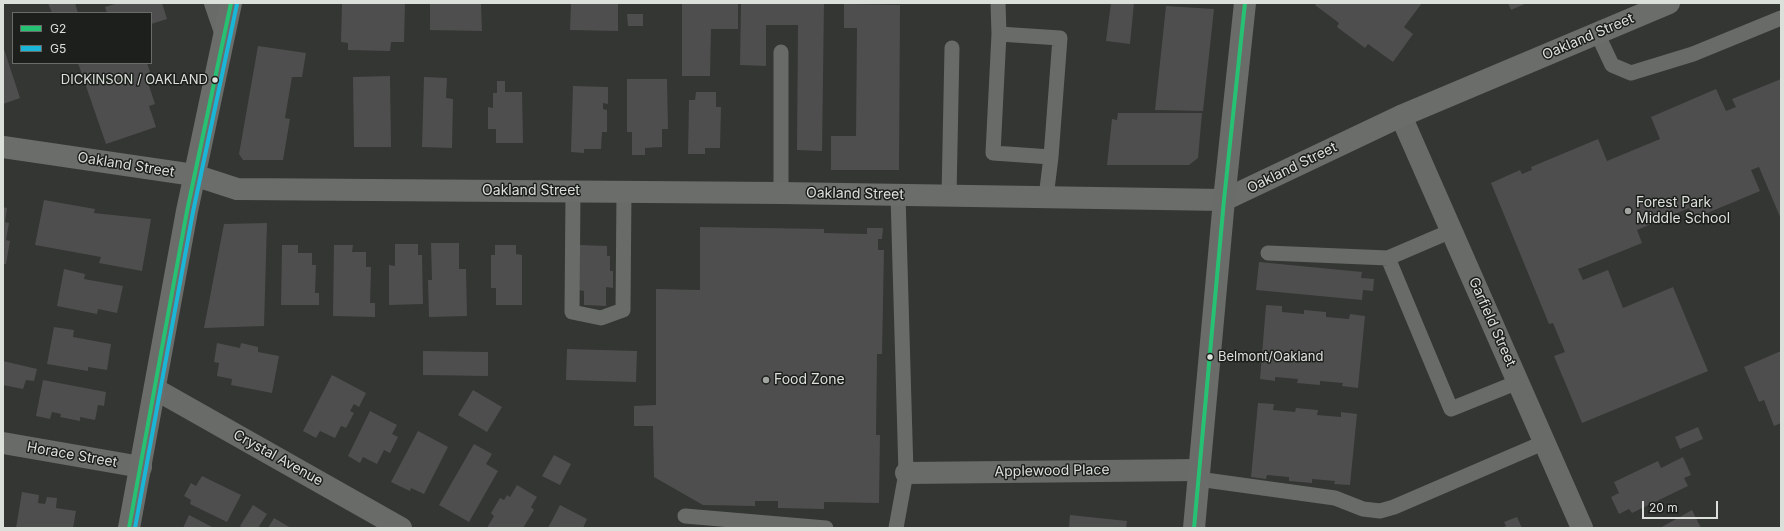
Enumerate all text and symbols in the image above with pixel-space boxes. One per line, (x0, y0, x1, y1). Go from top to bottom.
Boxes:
street label: Oakland Street (1540, 10, 1636, 64)
legend (12, 12, 152, 64)
text: G2 (50, 21, 66, 36)
text: G5 (50, 41, 66, 56)
place label: DICKINSON / OAKLAND (61, 72, 208, 88)
marker: DICKINSON / OAKLAND (210, 75, 220, 85)
street label: Oakland Street (1244, 139, 1340, 197)
street label: Oakland Street (76, 149, 176, 181)
street label: Oakland Street (482, 183, 580, 199)
street label: Oakland Street (806, 185, 904, 203)
place label: Forest Park Middle School (1636, 195, 1730, 228)
marker: Forest Park Middle School (1623, 206, 1633, 216)
street label: Garfield Street (1465, 275, 1519, 369)
place label: Belmont/Oakland (1218, 349, 1323, 365)
marker: Belmont/Oakland (1205, 352, 1215, 362)
place label: Food Zone (774, 372, 845, 388)
marker: Food Zone (761, 375, 771, 385)
street label: Crystal Avenue (230, 426, 326, 490)
street label: Horace Street (25, 439, 119, 471)
street label: Applewood Place (994, 462, 1110, 480)
scale bar (1644, 493, 1720, 519)
text: 20 m (1649, 500, 1678, 515)

